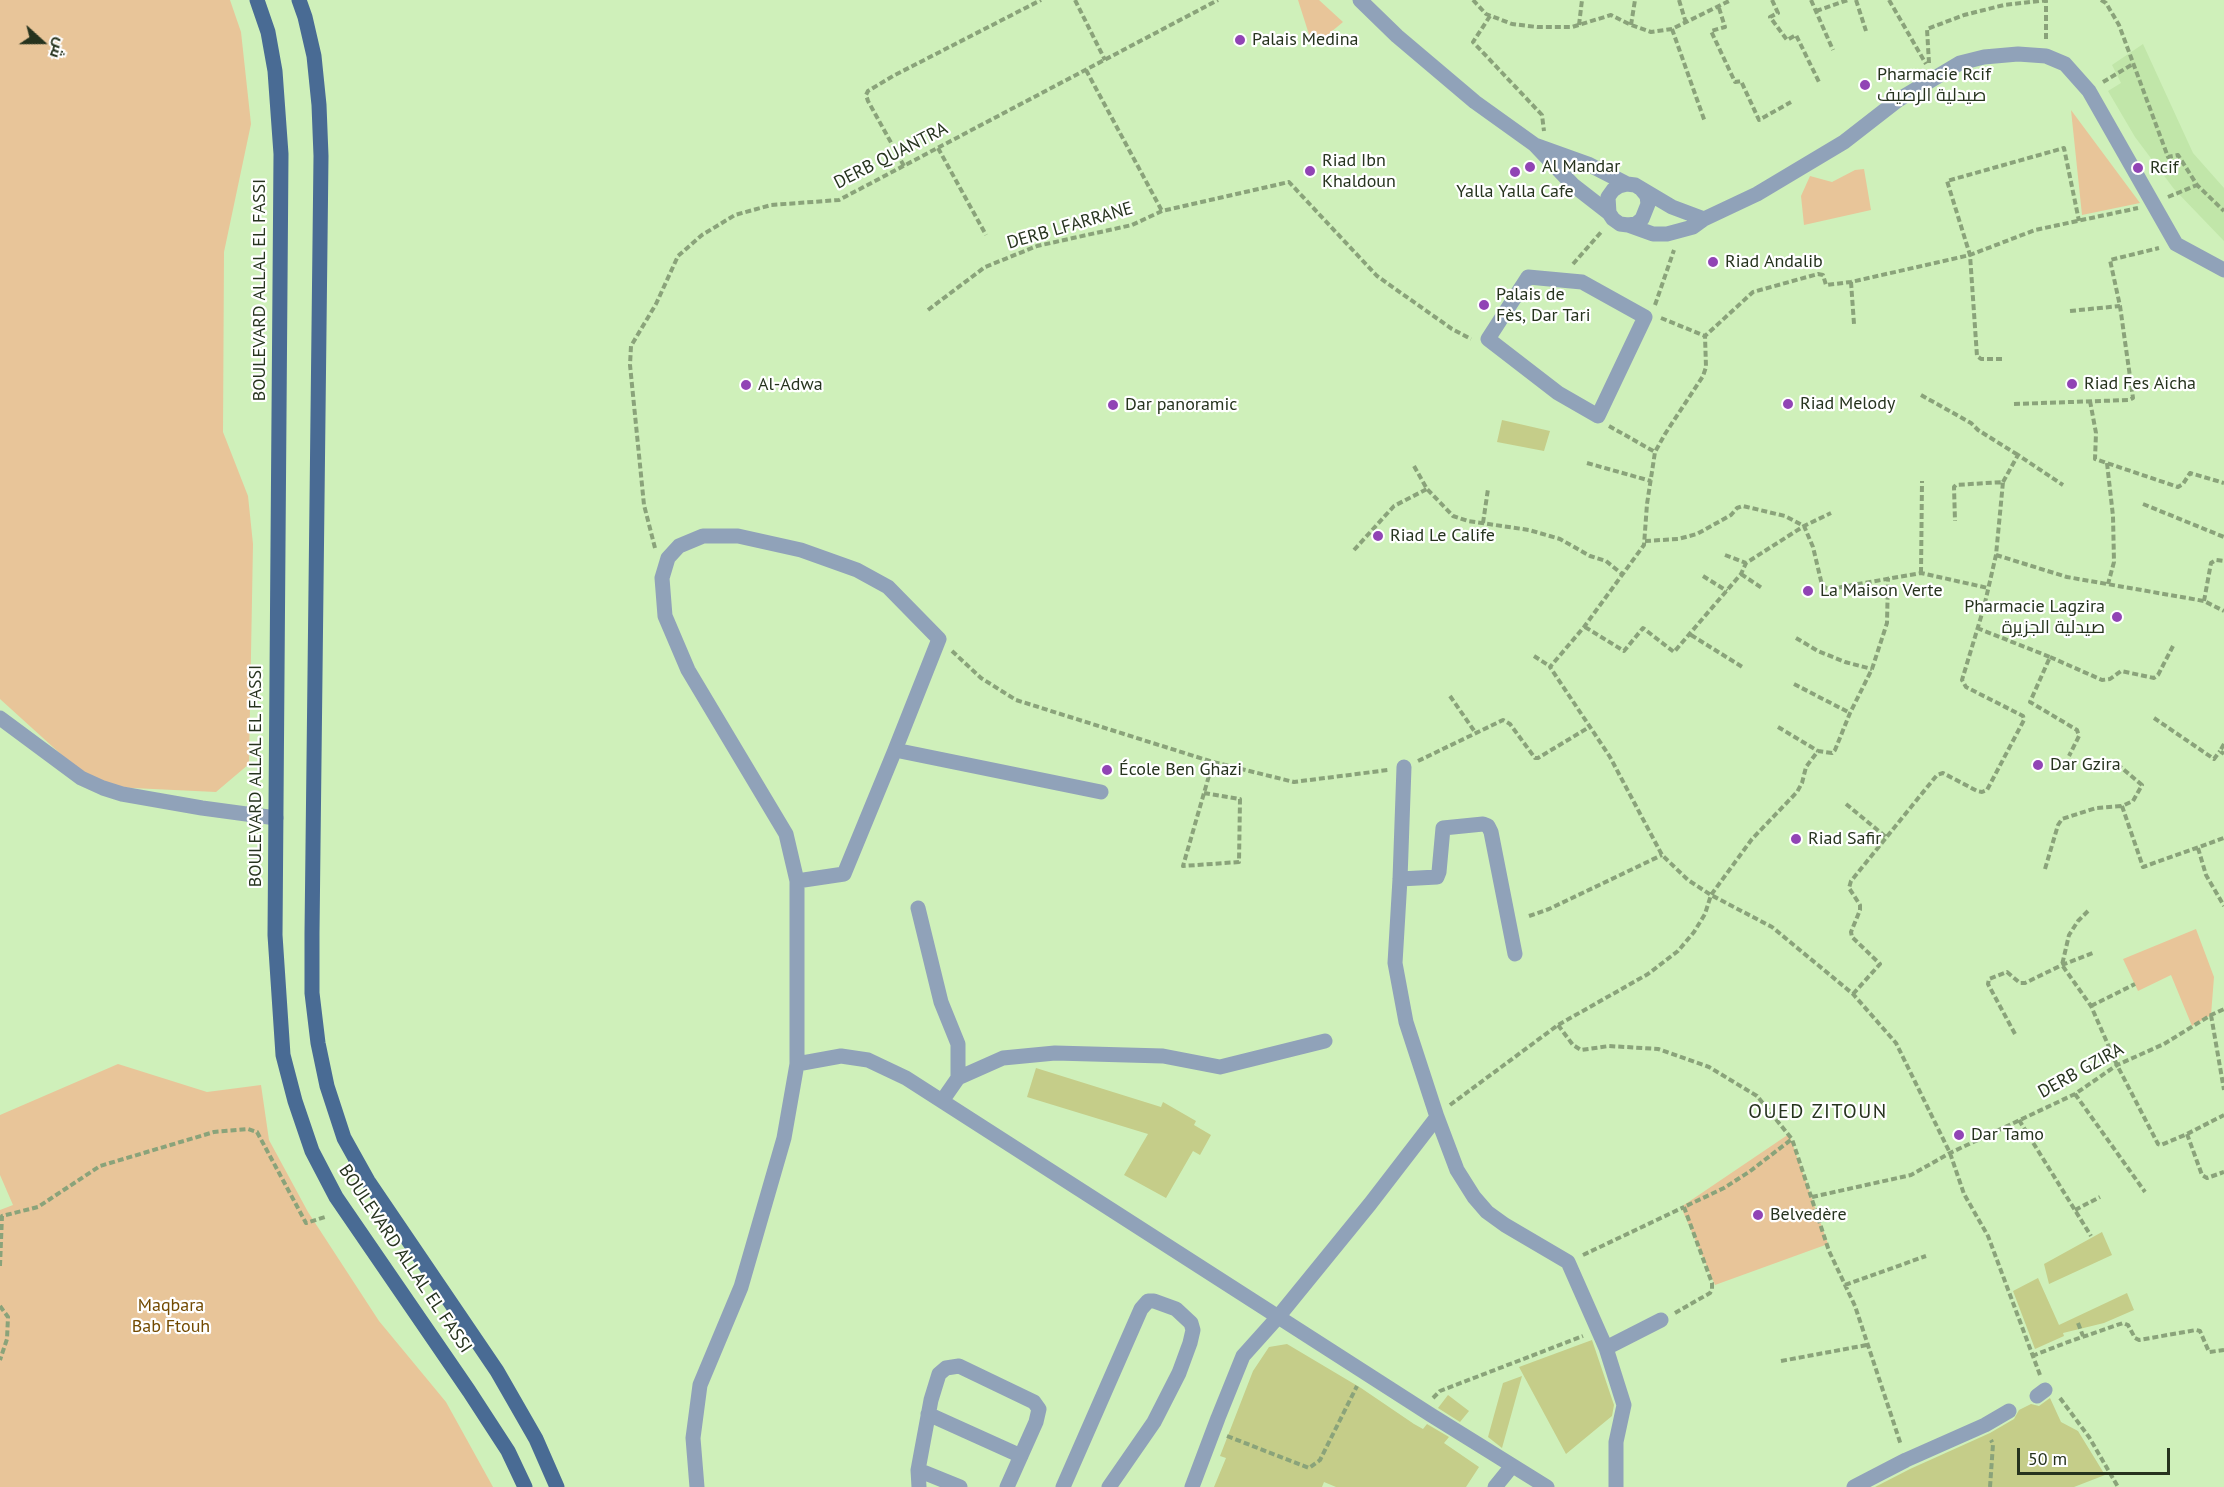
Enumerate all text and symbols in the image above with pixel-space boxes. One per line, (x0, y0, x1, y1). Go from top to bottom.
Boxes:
north arrow (12, 12, 72, 72)
place label: Palais Medina (1252, 29, 1358, 51)
marker: Palais Medina (1233, 33, 1247, 47)
text: ش (46, 35, 72, 62)
place label: Pharmacie Rcif صيدلية الرصيف (1877, 64, 1991, 106)
marker: Pharmacie Rcif صيدلية الرصيف (1858, 78, 1872, 92)
street label: DERB QUANTRA (830, 118, 952, 194)
place label: Riad Ibn Khaldoun (1322, 150, 1396, 192)
place label: Al Mandar (1542, 156, 1620, 178)
place label: Rcif (2150, 157, 2179, 179)
marker: Al Mandar (1523, 160, 1537, 174)
marker: Rcif (2131, 161, 2145, 175)
marker: Riad Ibn Khaldoun (1303, 164, 1317, 178)
marker: Yalla Yalla Cafe (1508, 165, 1522, 179)
street label: BOULEVARD ALLAL EL FASSI (249, 179, 271, 401)
place label: Yalla Yalla Cafe (1456, 181, 1574, 203)
street label: DERB LFARRANE (1005, 198, 1135, 254)
place label: Riad Andalib (1725, 251, 1823, 273)
marker: Riad Andalib (1706, 255, 1720, 269)
place label: Palais de Fès, Dar Tari (1496, 284, 1590, 326)
marker: Palais de Fès, Dar Tari (1477, 298, 1491, 312)
place label: Riad Fes Aicha (2084, 373, 2196, 395)
place label: Al-Adwa (758, 374, 823, 396)
marker: Riad Fes Aicha (2065, 377, 2079, 391)
marker: Al-Adwa (739, 378, 753, 392)
place label: Riad Melody (1800, 393, 1895, 415)
place label: Dar panoramic (1125, 394, 1237, 416)
marker: Riad Melody (1781, 397, 1795, 411)
marker: Dar panoramic (1106, 398, 1120, 412)
place label: Riad Le Calife (1390, 525, 1495, 547)
marker: Riad Le Calife (1371, 529, 1385, 543)
place label: La Maison Verte (1820, 580, 1943, 602)
marker: La Maison Verte (1801, 584, 1815, 598)
place label: Pharmacie Lagzira صيدلية الجزيرة (1964, 596, 2105, 638)
marker: Pharmacie Lagzira صيدلية الجزيرة (2110, 610, 2124, 624)
street label: BOULEVARD ALLAL EL FASSI (245, 665, 267, 887)
place label: Dar Gzira (2050, 754, 2121, 776)
marker: Dar Gzira (2031, 758, 2045, 772)
place label: École Ben Ghazi (1119, 759, 1242, 781)
marker: École Ben Ghazi (1100, 763, 1114, 777)
place label: Riad Safir (1808, 828, 1881, 850)
marker: Riad Safir (1789, 832, 1803, 846)
street label: DERB GZIRA (2035, 1039, 2127, 1103)
district label: OUED ZITOUN (1748, 1100, 1888, 1124)
place label: Dar Tamo (1971, 1124, 2044, 1146)
marker: Dar Tamo (1952, 1128, 1966, 1142)
street label: BOULEVARD ALLAL EL FASSI (334, 1161, 476, 1357)
place label: Belvedère (1770, 1204, 1847, 1226)
marker: Belvedère (1751, 1208, 1765, 1222)
park label: Maqbara Bab Ftouh (132, 1295, 210, 1338)
scale bar (2020, 1436, 2173, 1474)
text: 50 m (2028, 1447, 2067, 1470)

